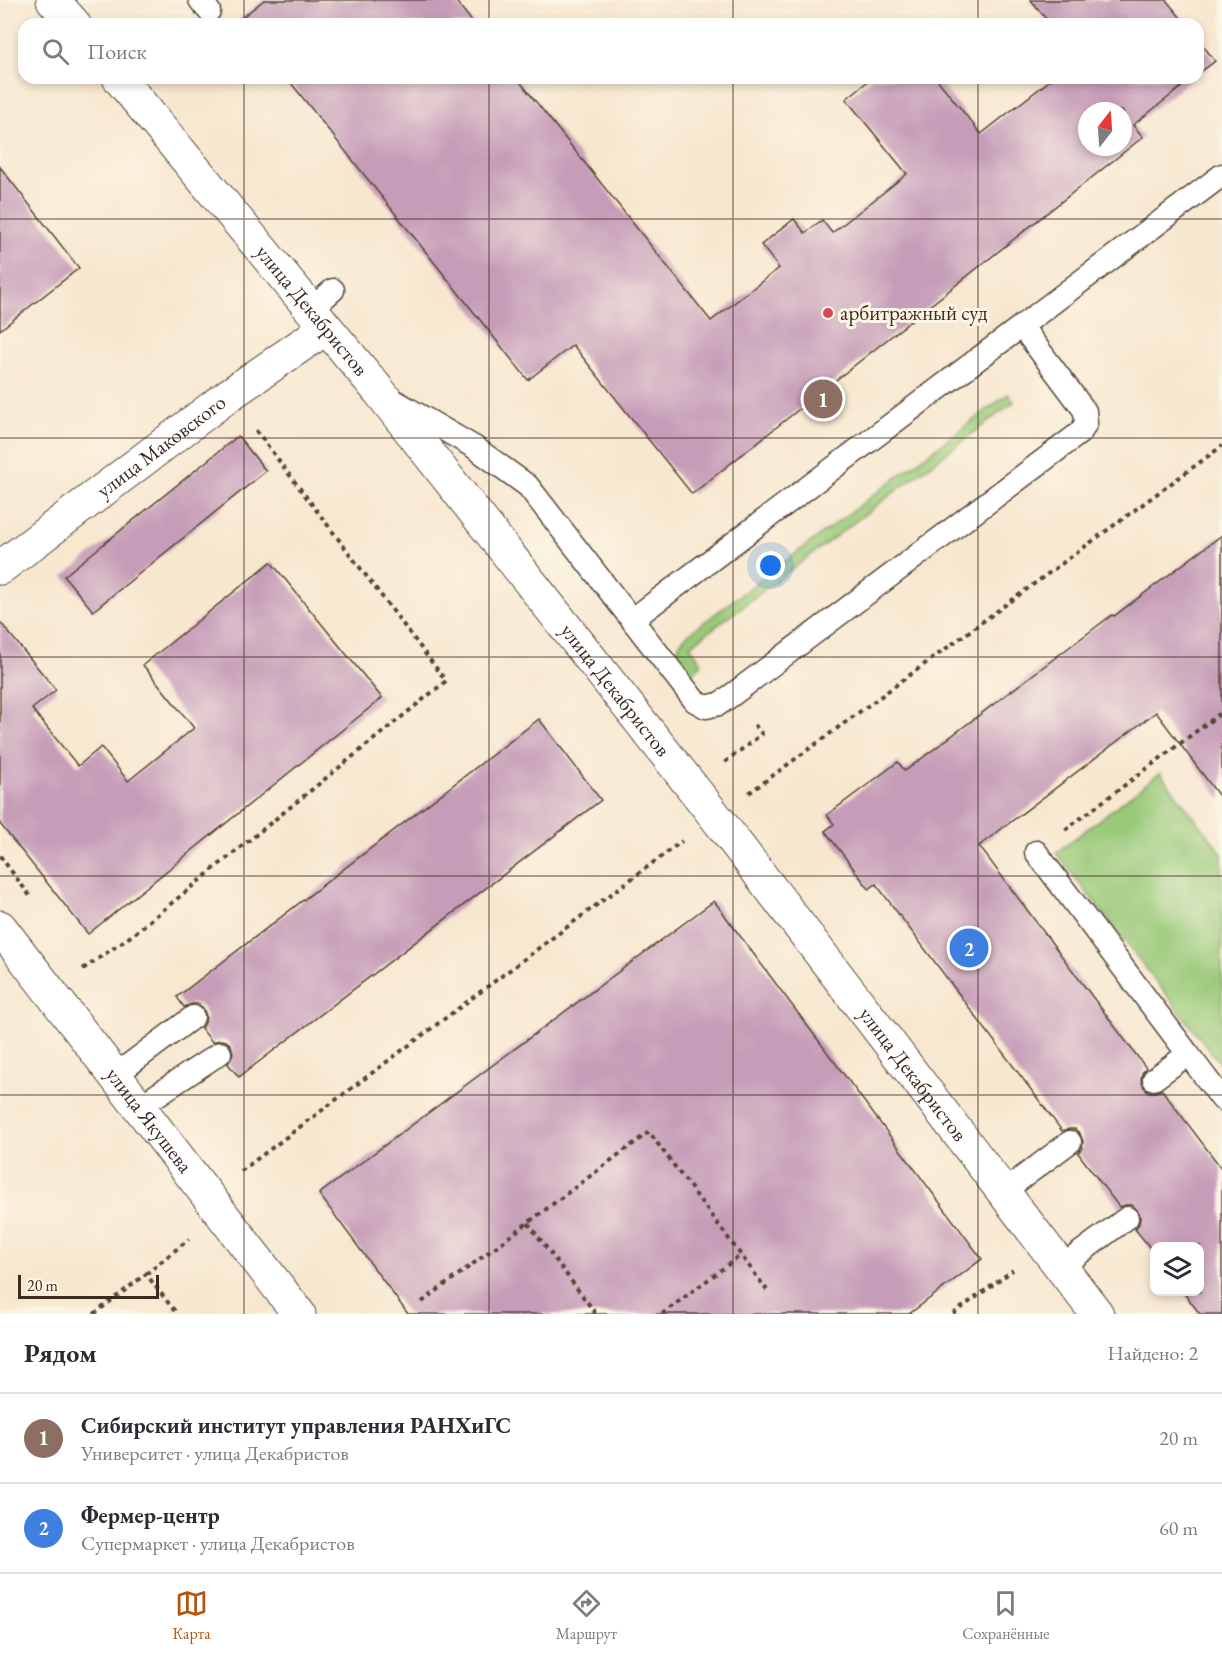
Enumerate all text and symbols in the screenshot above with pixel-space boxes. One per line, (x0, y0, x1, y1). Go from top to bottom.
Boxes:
search box (18, 18, 1204, 84)
icon: search (39, 35, 72, 68)
text: Поиск (87, 37, 147, 66)
north arrow (1078, 102, 1132, 156)
street label: улица Декабристов (250, 239, 375, 381)
place label: арбитражный суд (840, 299, 988, 326)
marker: арбитражный суд (821, 306, 835, 320)
pin: 1 (804, 376, 842, 422)
street label: улица Маковского (91, 388, 231, 503)
your location (756, 551, 785, 580)
street label: улица Декабристов (555, 618, 677, 762)
pin: 2 (950, 926, 988, 970)
street label: улица Декабристов (853, 1001, 974, 1147)
street label: улица Якушева (100, 1061, 199, 1179)
map controls (1150, 1242, 1204, 1296)
button: layers (1150, 1242, 1204, 1296)
scale bar (18, 1272, 159, 1300)
text: 20 m (27, 1275, 58, 1296)
text: Рядом (24, 1336, 97, 1370)
text: Найдено: 2 (1107, 1340, 1198, 1366)
text: Сибирский институт управления РАНХиГС (81, 1411, 511, 1440)
text: 1 (38, 1425, 49, 1451)
text: 20 m (1159, 1425, 1198, 1451)
text: Университет · улица Декабристов (81, 1440, 349, 1466)
text: Фермер-центр (81, 1501, 220, 1530)
text: 2 (38, 1515, 49, 1541)
text: 60 m (1159, 1515, 1198, 1541)
text: Супермаркет · улица Декабристов (81, 1530, 355, 1556)
tab: Карта (173, 1587, 211, 1644)
tab: Маршрут (556, 1587, 617, 1644)
tab: Сохранённые (962, 1587, 1049, 1644)

